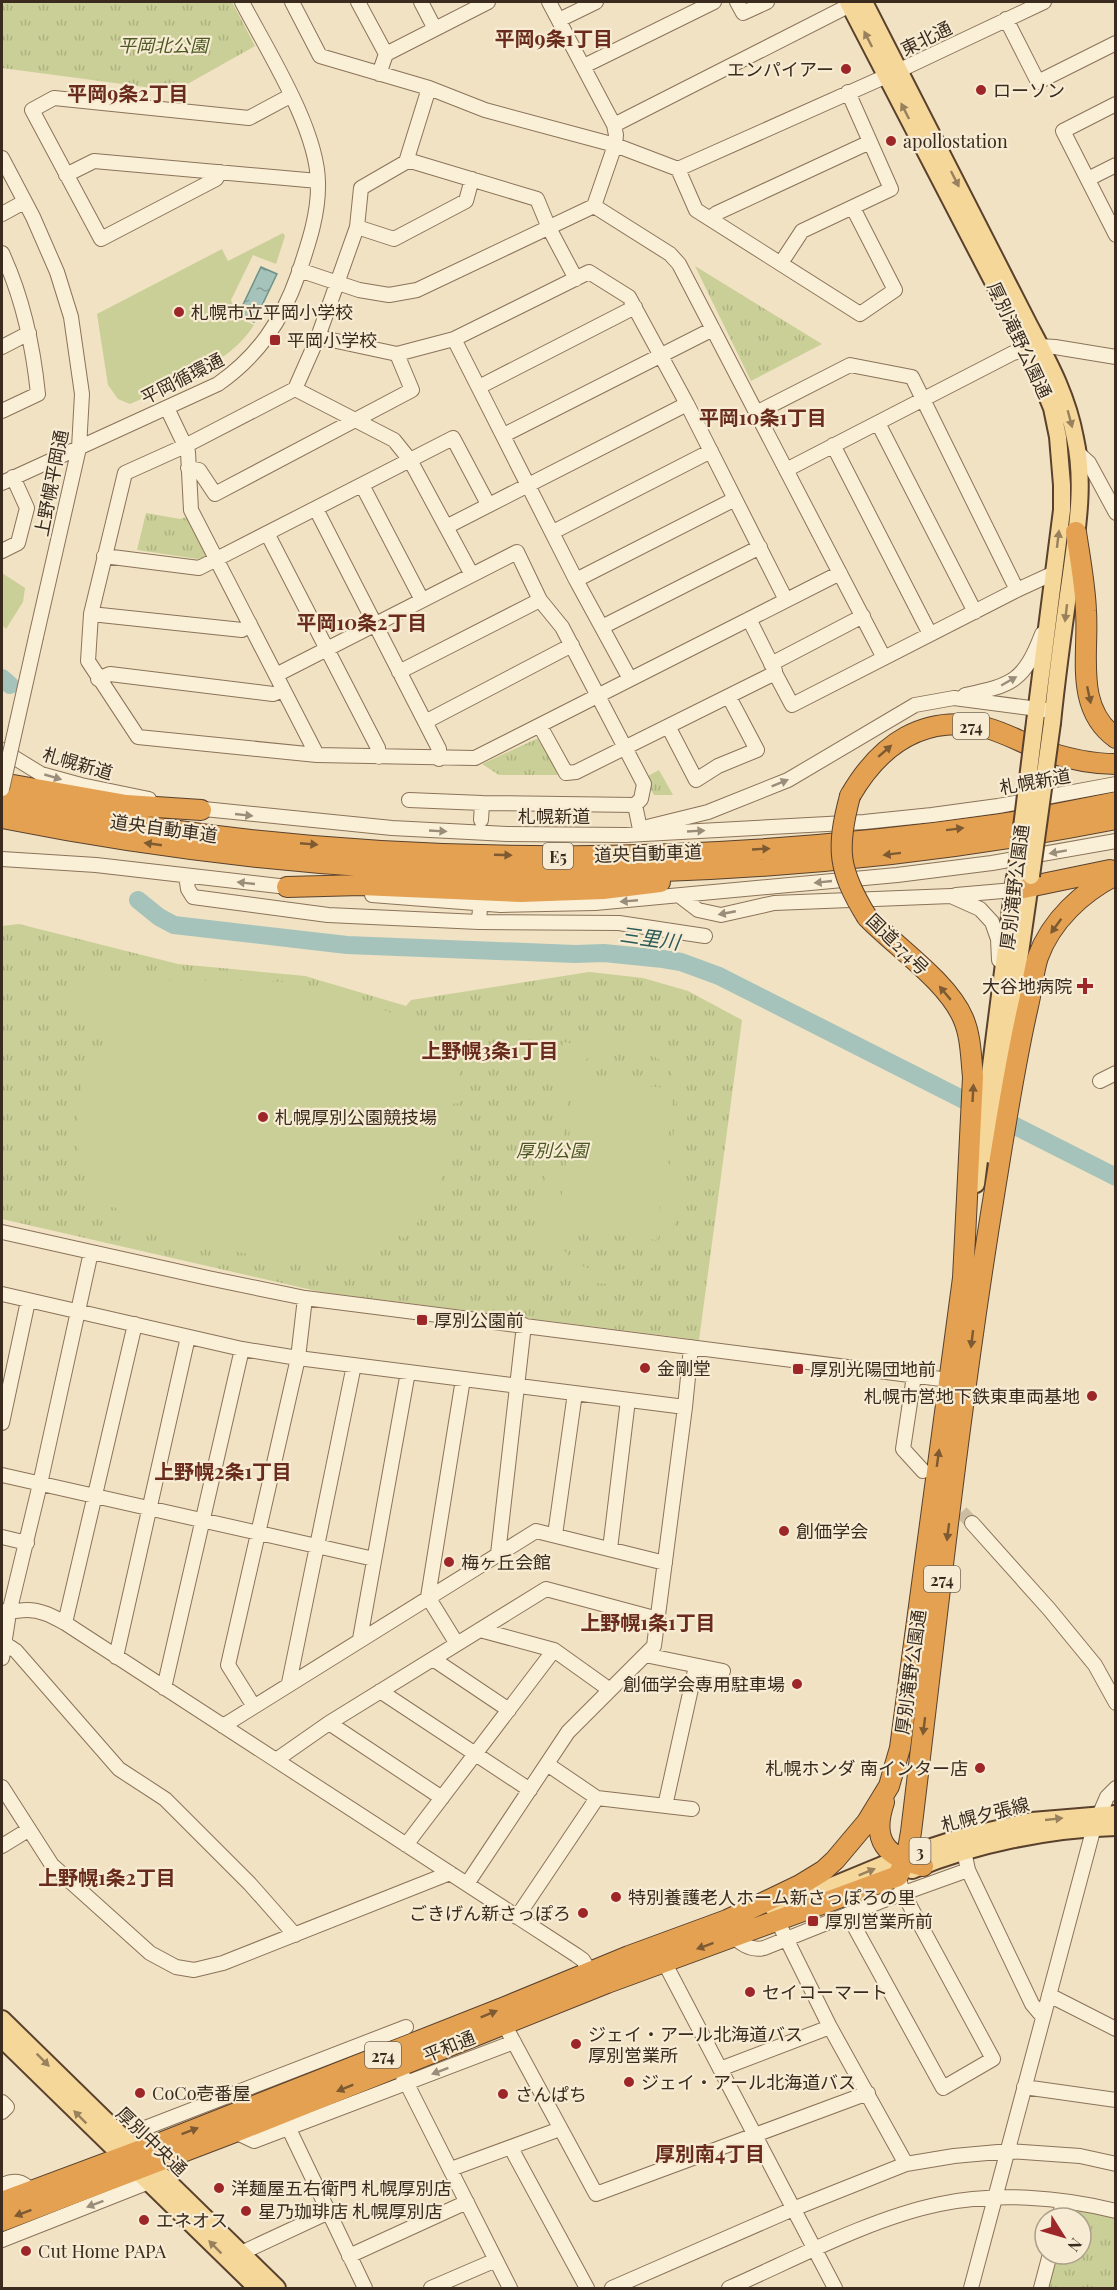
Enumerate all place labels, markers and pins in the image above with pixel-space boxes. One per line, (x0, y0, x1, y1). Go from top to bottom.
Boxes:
place label: エンパイアー (727, 57, 834, 81)
marker: エンパイアー (839, 62, 853, 76)
place label: ローソン (993, 78, 1065, 102)
marker: ローソン (974, 83, 988, 97)
place label: apollostation (903, 129, 1008, 153)
marker: apollostation (884, 134, 898, 148)
place label: 札幌市立平岡小学校 (191, 300, 353, 324)
marker: 札幌市立平岡小学校 (172, 305, 186, 319)
place label: 平岡小学校 (287, 328, 377, 352)
marker: 平岡小学校 (268, 333, 282, 347)
place label: 大谷地病院 (982, 974, 1072, 998)
marker: 大谷地病院 (1076, 977, 1094, 995)
place label: 札幌厚別公園競技場 (275, 1105, 437, 1129)
marker: 札幌厚別公園競技場 (256, 1110, 270, 1124)
place label: 厚別公園前 (434, 1308, 524, 1332)
marker: 厚別公園前 (415, 1313, 429, 1327)
place label: 金剛堂 (657, 1356, 711, 1380)
place label: 厚別光陽団地前 (810, 1357, 936, 1381)
marker: 金剛堂 (638, 1361, 652, 1375)
marker: 厚別光陽団地前 (791, 1362, 805, 1376)
place label: 札幌市営地下鉄東車両基地 (864, 1384, 1080, 1408)
marker: 札幌市営地下鉄東車両基地 (1085, 1389, 1099, 1403)
place label: 創価学会 (796, 1519, 868, 1543)
marker: 創価学会 (777, 1524, 791, 1538)
place label: 梅ヶ丘会館 (461, 1550, 551, 1574)
marker: 梅ヶ丘会館 (442, 1555, 456, 1569)
place label: 創価学会専用駐車場 (623, 1672, 785, 1696)
marker: 創価学会専用駐車場 (790, 1677, 804, 1691)
place label: 札幌ホンダ 南インター店 (766, 1756, 968, 1780)
marker: 札幌ホンダ 南インター店 (973, 1761, 987, 1775)
place label: 特別養護老人ホーム新さっぽろの里 (628, 1885, 915, 1909)
marker: 特別養護老人ホーム新さっぽろの里 (609, 1890, 623, 1904)
place label: ごきげん新さっぽろ (409, 1901, 571, 1925)
marker: ごきげん新さっぽろ (576, 1906, 590, 1920)
place label: 厚別営業所前 (825, 1909, 933, 1933)
marker: 厚別営業所前 (806, 1914, 820, 1928)
place label: セイコーマート (762, 1980, 888, 2004)
marker: セイコーマート (743, 1985, 757, 1999)
place label: ジェイ・アール北海道バス 厚別営業所 (588, 2022, 803, 2067)
marker: ジェイ・アール北海道バス 厚別営業所 (569, 2037, 583, 2051)
place label: ジェイ・アール北海道バス (641, 2070, 856, 2094)
marker: ジェイ・アール北海道バス (622, 2075, 636, 2089)
place label: CoCo壱番屋 (152, 2081, 251, 2105)
place label: さんぱち (515, 2082, 587, 2106)
marker: CoCo壱番屋 (133, 2086, 147, 2100)
marker: さんぱち (496, 2087, 510, 2101)
place label: 洋麺屋五右衛門 札幌厚別店 (231, 2176, 451, 2200)
marker: 洋麺屋五右衛門 札幌厚別店 (212, 2181, 226, 2195)
place label: 星乃珈琲店 札幌厚別店 (258, 2199, 442, 2223)
marker: 星乃珈琲店 札幌厚別店 (239, 2204, 253, 2218)
place label: エネオス (156, 2208, 228, 2232)
marker: エネオス (137, 2213, 151, 2227)
place label: Cut Home PAPA (38, 2239, 167, 2263)
marker: Cut Home PAPA (19, 2244, 33, 2258)

